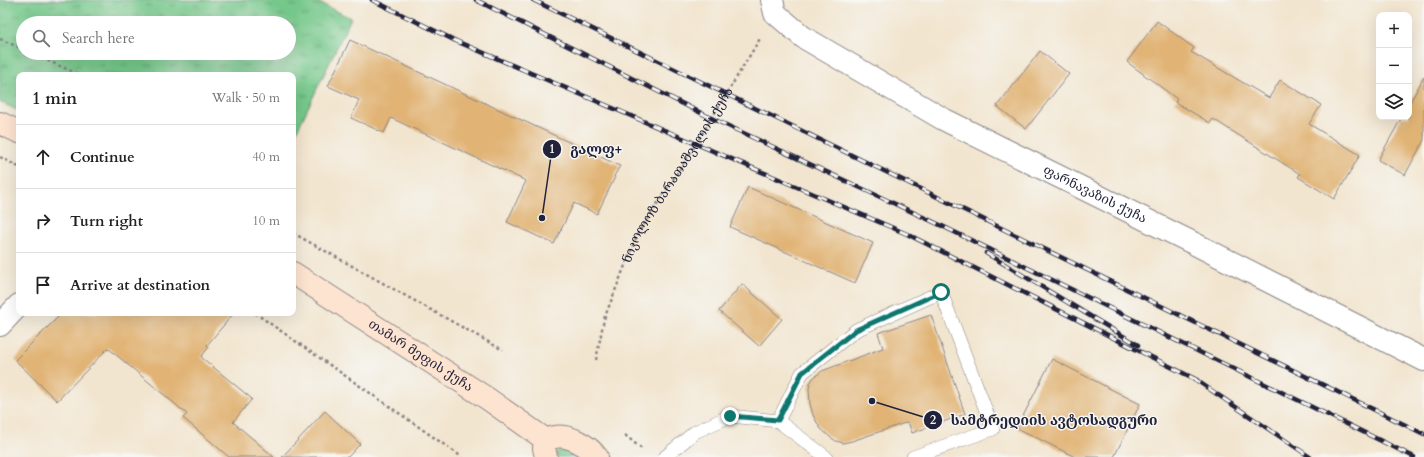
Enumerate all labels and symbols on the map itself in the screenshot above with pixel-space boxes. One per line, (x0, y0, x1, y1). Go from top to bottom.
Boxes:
street label: ნიკოლოზ ბარათაშვილის ქუჩა (618, 84, 737, 266)
callout: გალფ+ (542, 136, 630, 162)
text: გალფ+ (570, 140, 622, 159)
text: 1 (549, 141, 555, 157)
street label: ფარნავაზის ქუჩა (1040, 161, 1150, 228)
route start (932, 283, 950, 301)
street label: თამარ მეფის ქუჩა (365, 315, 477, 396)
route end (721, 407, 739, 425)
callout: სამტრედიის ავტოსადგური (923, 407, 1166, 433)
text: სამტრედიის ავტოსადგური (950, 411, 1158, 430)
text: 2 (930, 412, 936, 428)

